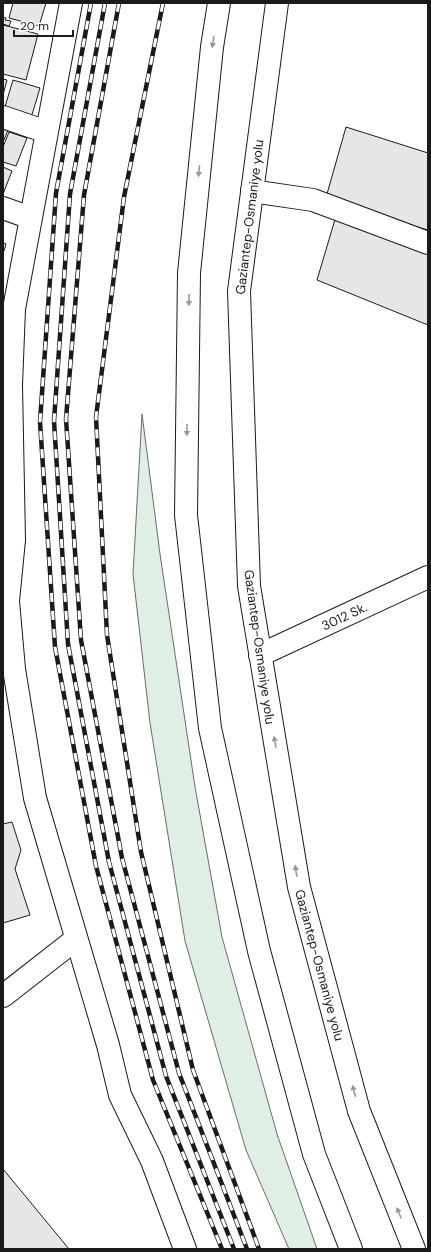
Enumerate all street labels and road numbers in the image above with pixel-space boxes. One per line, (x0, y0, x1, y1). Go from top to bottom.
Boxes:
street label: Gaziantep-Osmaniye yolu (232, 139, 267, 295)
street label: Gaziantep-Osmaniye yolu (240, 569, 279, 725)
street label: 3012 Sk. (319, 598, 370, 634)
street label: Gaziantep-Osmaniye yolu (291, 888, 348, 1043)

